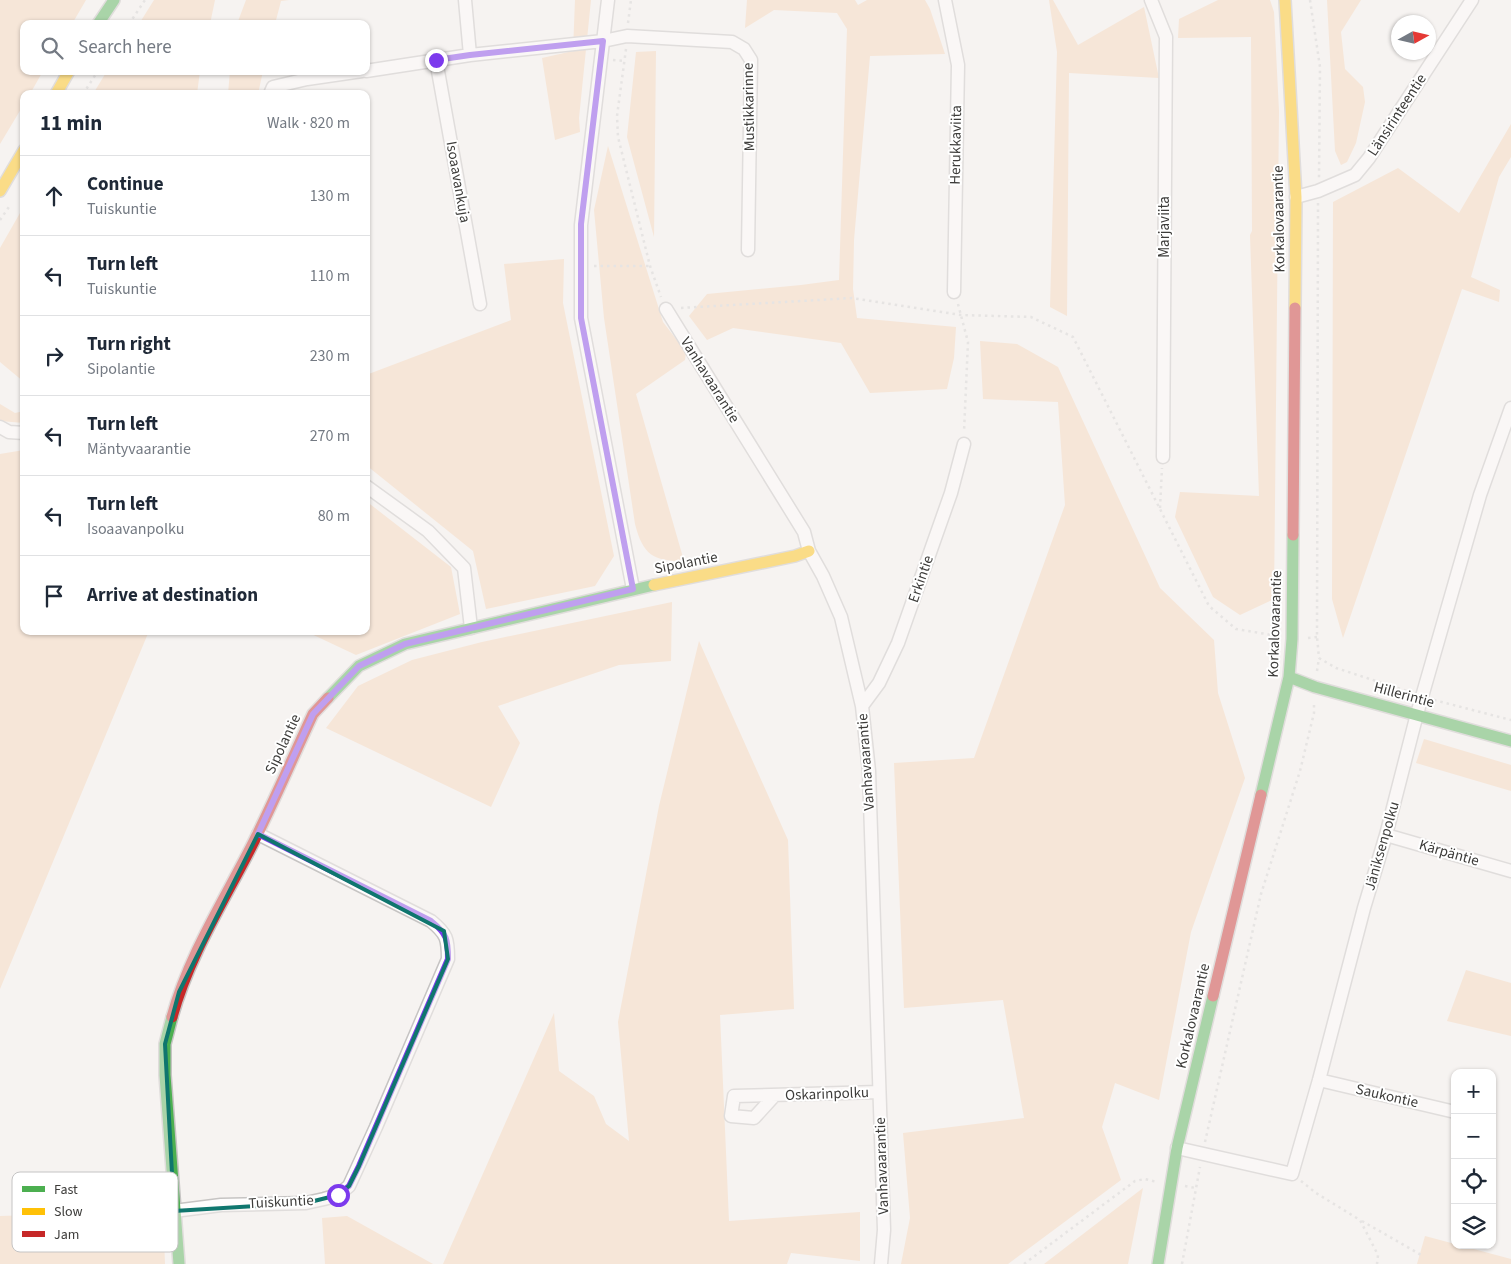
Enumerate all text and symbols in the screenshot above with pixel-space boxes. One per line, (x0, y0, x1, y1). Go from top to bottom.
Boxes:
north arrow (1391, 15, 1436, 60)
search box (20, 20, 370, 75)
icon: search (38, 34, 66, 62)
text: Search here (78, 34, 172, 61)
route end (425, 49, 448, 72)
street label: Mustikkarinne (738, 62, 760, 152)
street label: Länsirinteentie (1363, 70, 1431, 160)
street label: Herukkaviita (945, 105, 967, 185)
text: 11 min (40, 108, 102, 138)
text: Walk · 820 m (267, 112, 350, 134)
street label: Isoaavankuja (441, 140, 475, 224)
street label: Korkalovaarantie (1268, 165, 1290, 273)
text: Continue (87, 171, 164, 198)
icon: ahead (40, 182, 68, 210)
text: 130 m (310, 185, 350, 207)
street label: Marjaviita (1154, 196, 1175, 258)
text: Tuiskuntie (87, 198, 157, 220)
text: Turn left (87, 251, 158, 278)
icon: left (40, 262, 68, 290)
text: 110 m (310, 265, 350, 287)
text: Tuiskuntie (87, 278, 157, 300)
text: Turn right (87, 331, 171, 358)
street label: Vanhavaarantie (675, 333, 745, 427)
icon: right (40, 342, 68, 370)
text: 230 m (310, 345, 350, 367)
text: Sipolantie (87, 358, 155, 380)
text: Turn left (87, 411, 158, 438)
icon: left (40, 422, 68, 450)
text: 270 m (310, 425, 350, 447)
text: Mäntyvaarantie (87, 438, 191, 460)
text: Turn left (87, 491, 158, 518)
icon: left (40, 502, 68, 530)
text: 80 m (318, 505, 350, 527)
text: Isoaavanpolku (87, 518, 185, 540)
street label: Sipolantie (653, 547, 719, 579)
street label: Erkintie (903, 553, 939, 605)
street label: Korkalovaarantie (1263, 570, 1287, 678)
icon: arrive (40, 582, 68, 610)
text: Arrive at destination (87, 582, 258, 609)
street label: Hillerintie (1371, 677, 1437, 713)
street label: Sipolantie (260, 711, 306, 777)
street label: Vanhavaarantie (852, 713, 880, 811)
street label: Jäniksenpolku (1359, 799, 1405, 893)
street label: Kärpäntie (1417, 834, 1481, 872)
street label: Korkalovaarantie (1171, 961, 1215, 1071)
map controls (1451, 1069, 1496, 1249)
button: + (1451, 1069, 1496, 1114)
street label: Saukontie (1354, 1079, 1420, 1113)
street label: Oskarinpolku (785, 1082, 869, 1106)
button: − (1451, 1114, 1496, 1159)
street label: Vanhavaarantie (870, 1117, 894, 1215)
button: locate (1451, 1159, 1496, 1204)
legend (12, 1172, 178, 1252)
text: Fast (54, 1180, 78, 1200)
route start (327, 1184, 350, 1207)
street label: Tuiskuntie (248, 1190, 314, 1214)
text: Slow (54, 1202, 83, 1222)
button: layers (1451, 1204, 1496, 1249)
text: Jam (54, 1225, 79, 1245)

